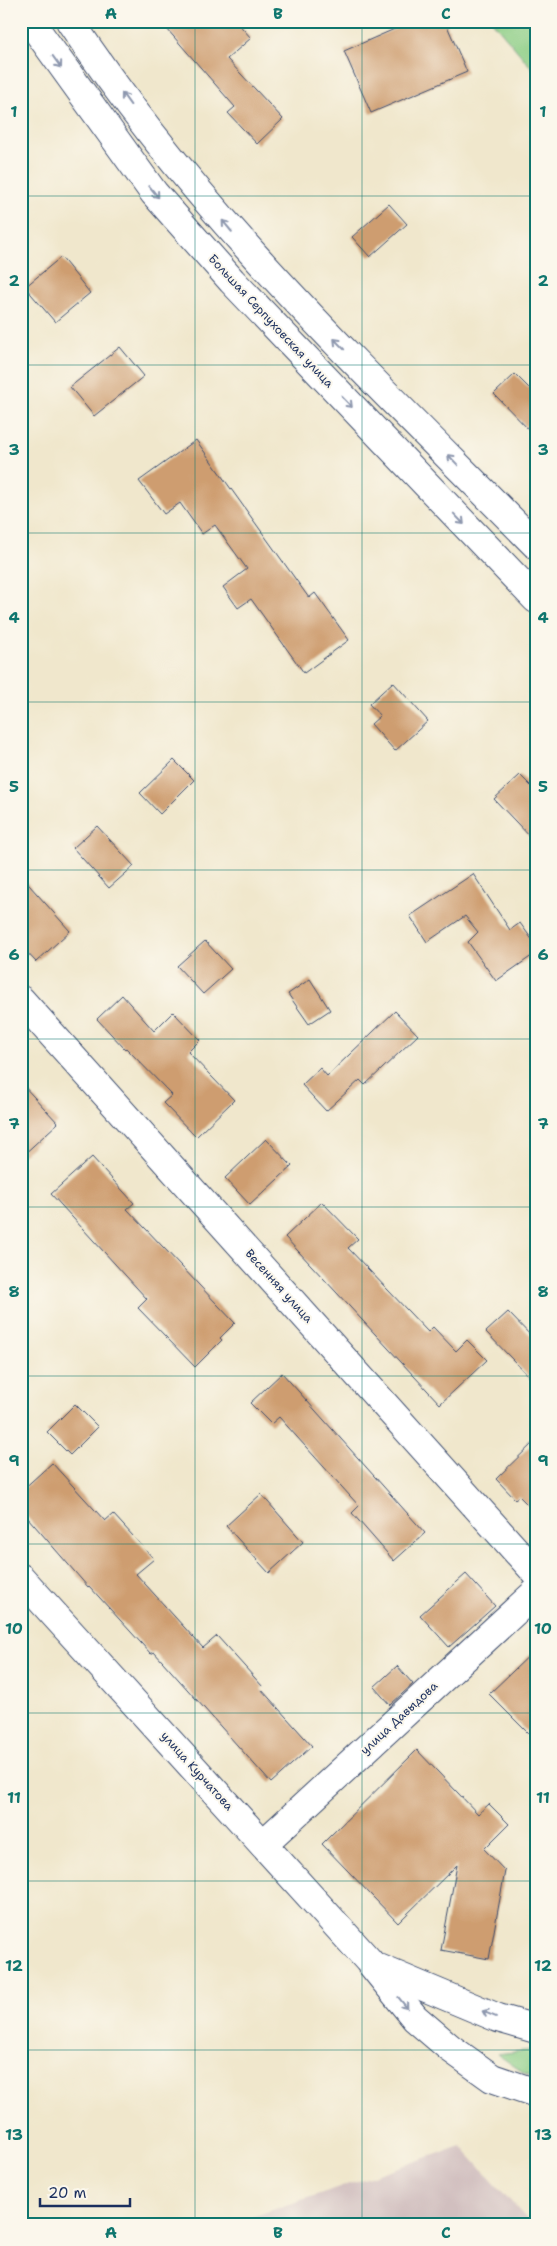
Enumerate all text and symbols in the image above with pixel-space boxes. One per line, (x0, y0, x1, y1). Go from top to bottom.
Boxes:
text: A (105, 3, 117, 24)
text: B (273, 3, 283, 24)
text: C (441, 3, 451, 24)
one-way arrow (52, 54, 63, 68)
one-way arrow (121, 92, 131, 106)
text: 1 (10, 101, 18, 122)
text: 1 (539, 101, 547, 122)
one-way arrow (149, 185, 160, 198)
one-way arrow (222, 220, 233, 233)
street label: Большая Серпуховская улица (205, 251, 338, 392)
text: 2 (8, 270, 20, 291)
text: 2 (537, 270, 549, 291)
one-way arrow (333, 338, 345, 350)
one-way arrow (341, 396, 353, 408)
text: 3 (8, 439, 20, 460)
text: 3 (537, 439, 549, 460)
one-way arrow (447, 454, 459, 467)
one-way arrow (453, 513, 465, 526)
text: 4 (8, 607, 20, 628)
text: 4 (537, 607, 549, 628)
text: 5 (9, 776, 19, 797)
text: 5 (538, 776, 548, 797)
text: 6 (8, 944, 20, 965)
text: 6 (537, 944, 549, 965)
text: 7 (8, 1113, 20, 1134)
text: 7 (537, 1113, 549, 1134)
street label: Весенняя улица (242, 1246, 317, 1327)
text: 8 (8, 1281, 20, 1302)
text: 8 (537, 1281, 549, 1302)
text: 9 (8, 1450, 20, 1471)
text: 9 (537, 1450, 549, 1471)
text: 10 (5, 1618, 23, 1639)
text: 10 (534, 1618, 552, 1639)
street label: улица Давыдова (357, 1678, 442, 1758)
street label: улица Курчатова (157, 1728, 237, 1814)
text: 11 (7, 1787, 21, 1808)
text: 11 (536, 1787, 550, 1808)
text: 12 (5, 1955, 23, 1976)
text: 12 (534, 1955, 552, 1976)
one-way arrow (398, 1996, 409, 2009)
one-way arrow (482, 2009, 497, 2019)
text: 13 (5, 2124, 23, 2145)
text: 13 (534, 2124, 552, 2145)
scale bar (40, 2176, 130, 2208)
text: 20 m (48, 2183, 87, 2203)
text: A (105, 2222, 117, 2243)
text: B (273, 2222, 283, 2243)
text: C (441, 2222, 451, 2243)

